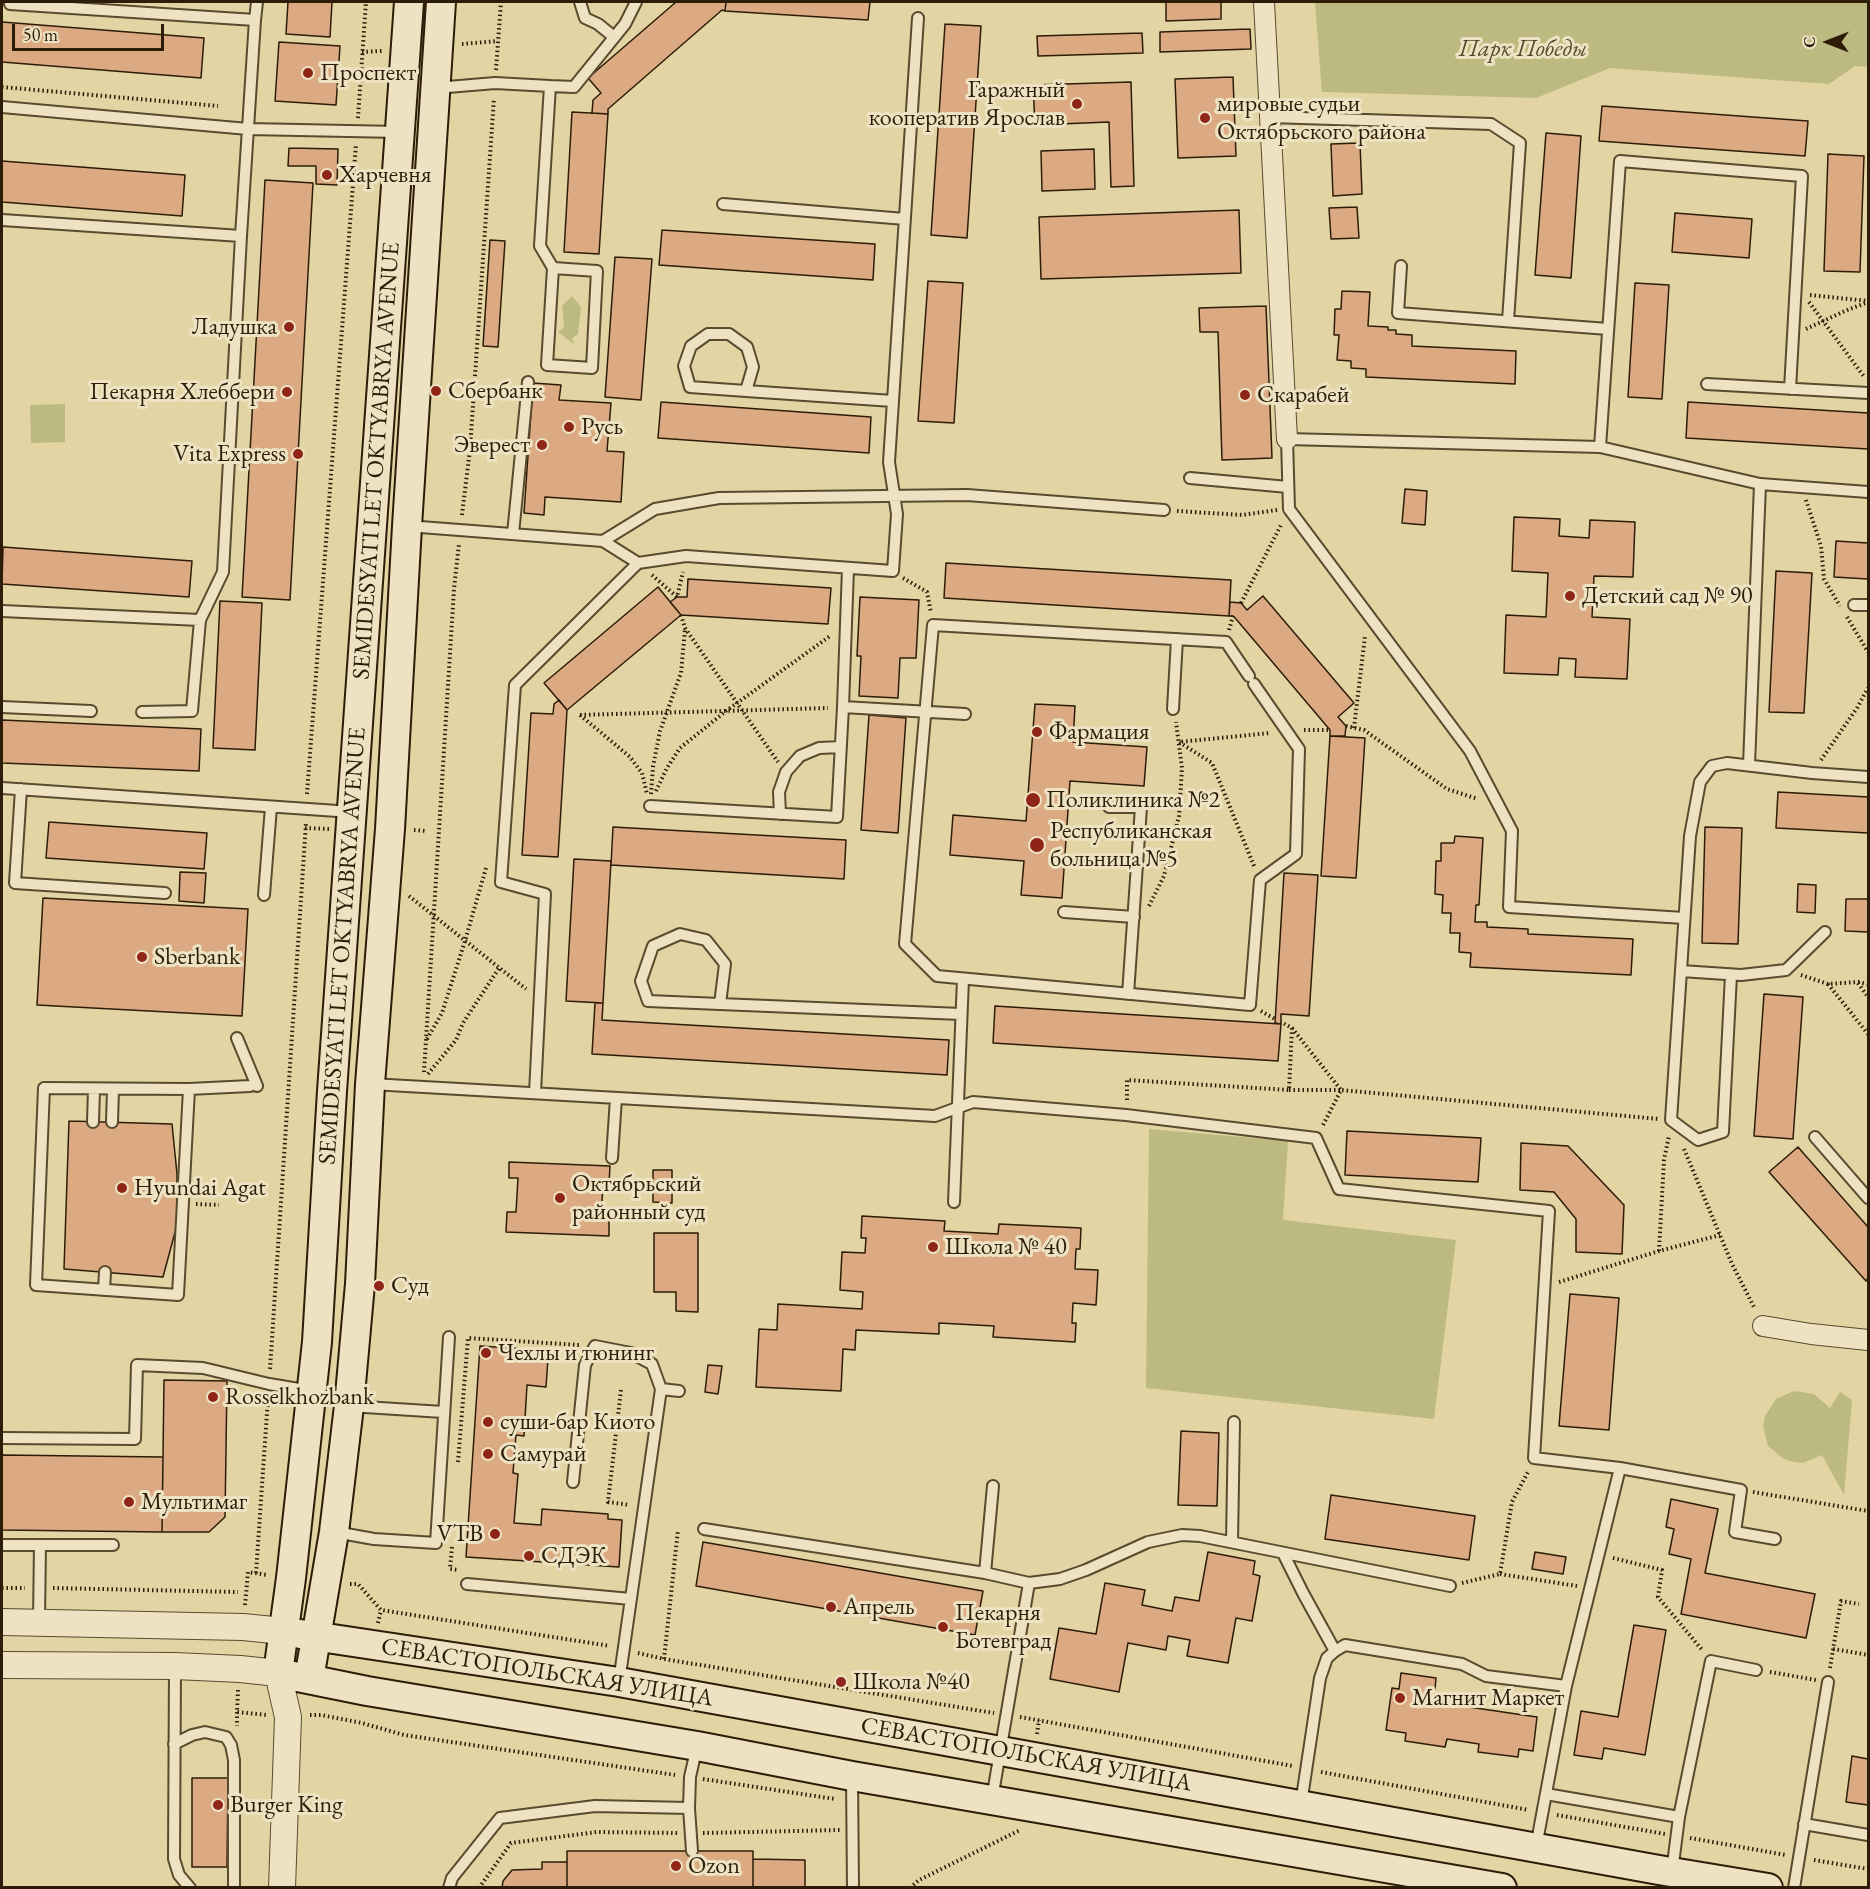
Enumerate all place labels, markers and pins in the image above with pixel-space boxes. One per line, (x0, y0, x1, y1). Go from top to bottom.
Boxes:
place label: Проспект (320, 59, 416, 87)
marker: Проспект (301, 66, 315, 80)
place label: Гаражный кооператив Ярослав (869, 76, 1065, 132)
place label: мировые судьи Октябрьского района (1217, 90, 1426, 146)
marker: Гаражный кооператив Ярослав (1070, 97, 1084, 111)
marker: мировые судьи Октябрьского района (1198, 111, 1212, 125)
place label: Харчевня (339, 161, 432, 189)
marker: Харчевня (320, 168, 334, 182)
place label: Ладушка (192, 313, 277, 341)
marker: Ладушка (282, 320, 296, 334)
place label: Сбербанк (448, 377, 543, 405)
place label: Пекарня Хлеббери (90, 378, 275, 406)
place label: Скарабей (1257, 381, 1349, 409)
marker: Сбербанк (429, 384, 443, 398)
marker: Пекарня Хлеббери (280, 385, 294, 399)
marker: Скарабей (1238, 388, 1252, 402)
place label: Русь (581, 413, 623, 441)
marker: Русь (562, 420, 576, 434)
place label: Эверест (454, 431, 530, 459)
marker: Эверест (535, 438, 549, 452)
place label: Vita Express (173, 440, 286, 468)
marker: Vita Express (291, 447, 305, 461)
place label: Детский сад № 90 (1582, 582, 1752, 610)
marker: Детский сад № 90 (1563, 589, 1577, 603)
place label: Фармация (1049, 718, 1149, 746)
marker: Фармация (1030, 725, 1044, 739)
place label: Поликлиника №2 (1046, 786, 1220, 814)
marker: Поликлиника №2 (1024, 791, 1042, 809)
place label: Республиканская больница №5 (1050, 817, 1212, 873)
marker: Республиканская больница №5 (1028, 836, 1046, 854)
place label: Sberbank (154, 943, 240, 971)
marker: Sberbank (135, 950, 149, 964)
place label: Октябрьский районный суд (572, 1170, 705, 1226)
place label: Hyundai Agat (134, 1174, 266, 1202)
marker: Hyundai Agat (115, 1181, 129, 1195)
marker: Октябрьский районный суд (553, 1191, 567, 1205)
place label: Школа № 40 (945, 1233, 1067, 1261)
marker: Школа № 40 (926, 1240, 940, 1254)
place label: Суд (391, 1272, 429, 1300)
marker: Суд (372, 1279, 386, 1293)
place label: Чехлы и тюнинг (498, 1339, 654, 1367)
marker: Чехлы и тюнинг (479, 1346, 493, 1360)
place label: Rosselkhozbank (225, 1383, 374, 1411)
marker: Rosselkhozbank (206, 1390, 220, 1404)
place label: суши-бар Киото (500, 1408, 655, 1436)
marker: суши-бар Киото (481, 1415, 495, 1429)
place label: Самурай (500, 1440, 586, 1468)
marker: Самурай (481, 1447, 495, 1461)
place label: Мультимаг (141, 1488, 247, 1516)
marker: Мультимаг (122, 1495, 136, 1509)
place label: VTB (437, 1520, 483, 1548)
marker: VTB (488, 1527, 502, 1541)
place label: СДЭК (541, 1542, 606, 1570)
marker: СДЭК (522, 1549, 536, 1563)
place label: Апрель (843, 1593, 915, 1621)
place label: Пекарня Ботевград (955, 1599, 1051, 1655)
marker: Апрель (824, 1600, 838, 1614)
marker: Пекарня Ботевград (936, 1620, 950, 1634)
place label: Школа №40 (853, 1668, 970, 1696)
marker: Школа №40 (834, 1675, 848, 1689)
place label: Магнит Маркет (1412, 1684, 1564, 1712)
marker: Магнит Маркет (1393, 1691, 1407, 1705)
place label: Burger King (230, 1791, 343, 1819)
marker: Burger King (211, 1798, 225, 1812)
place label: Ozon (688, 1852, 740, 1880)
marker: Ozon (669, 1859, 683, 1873)

